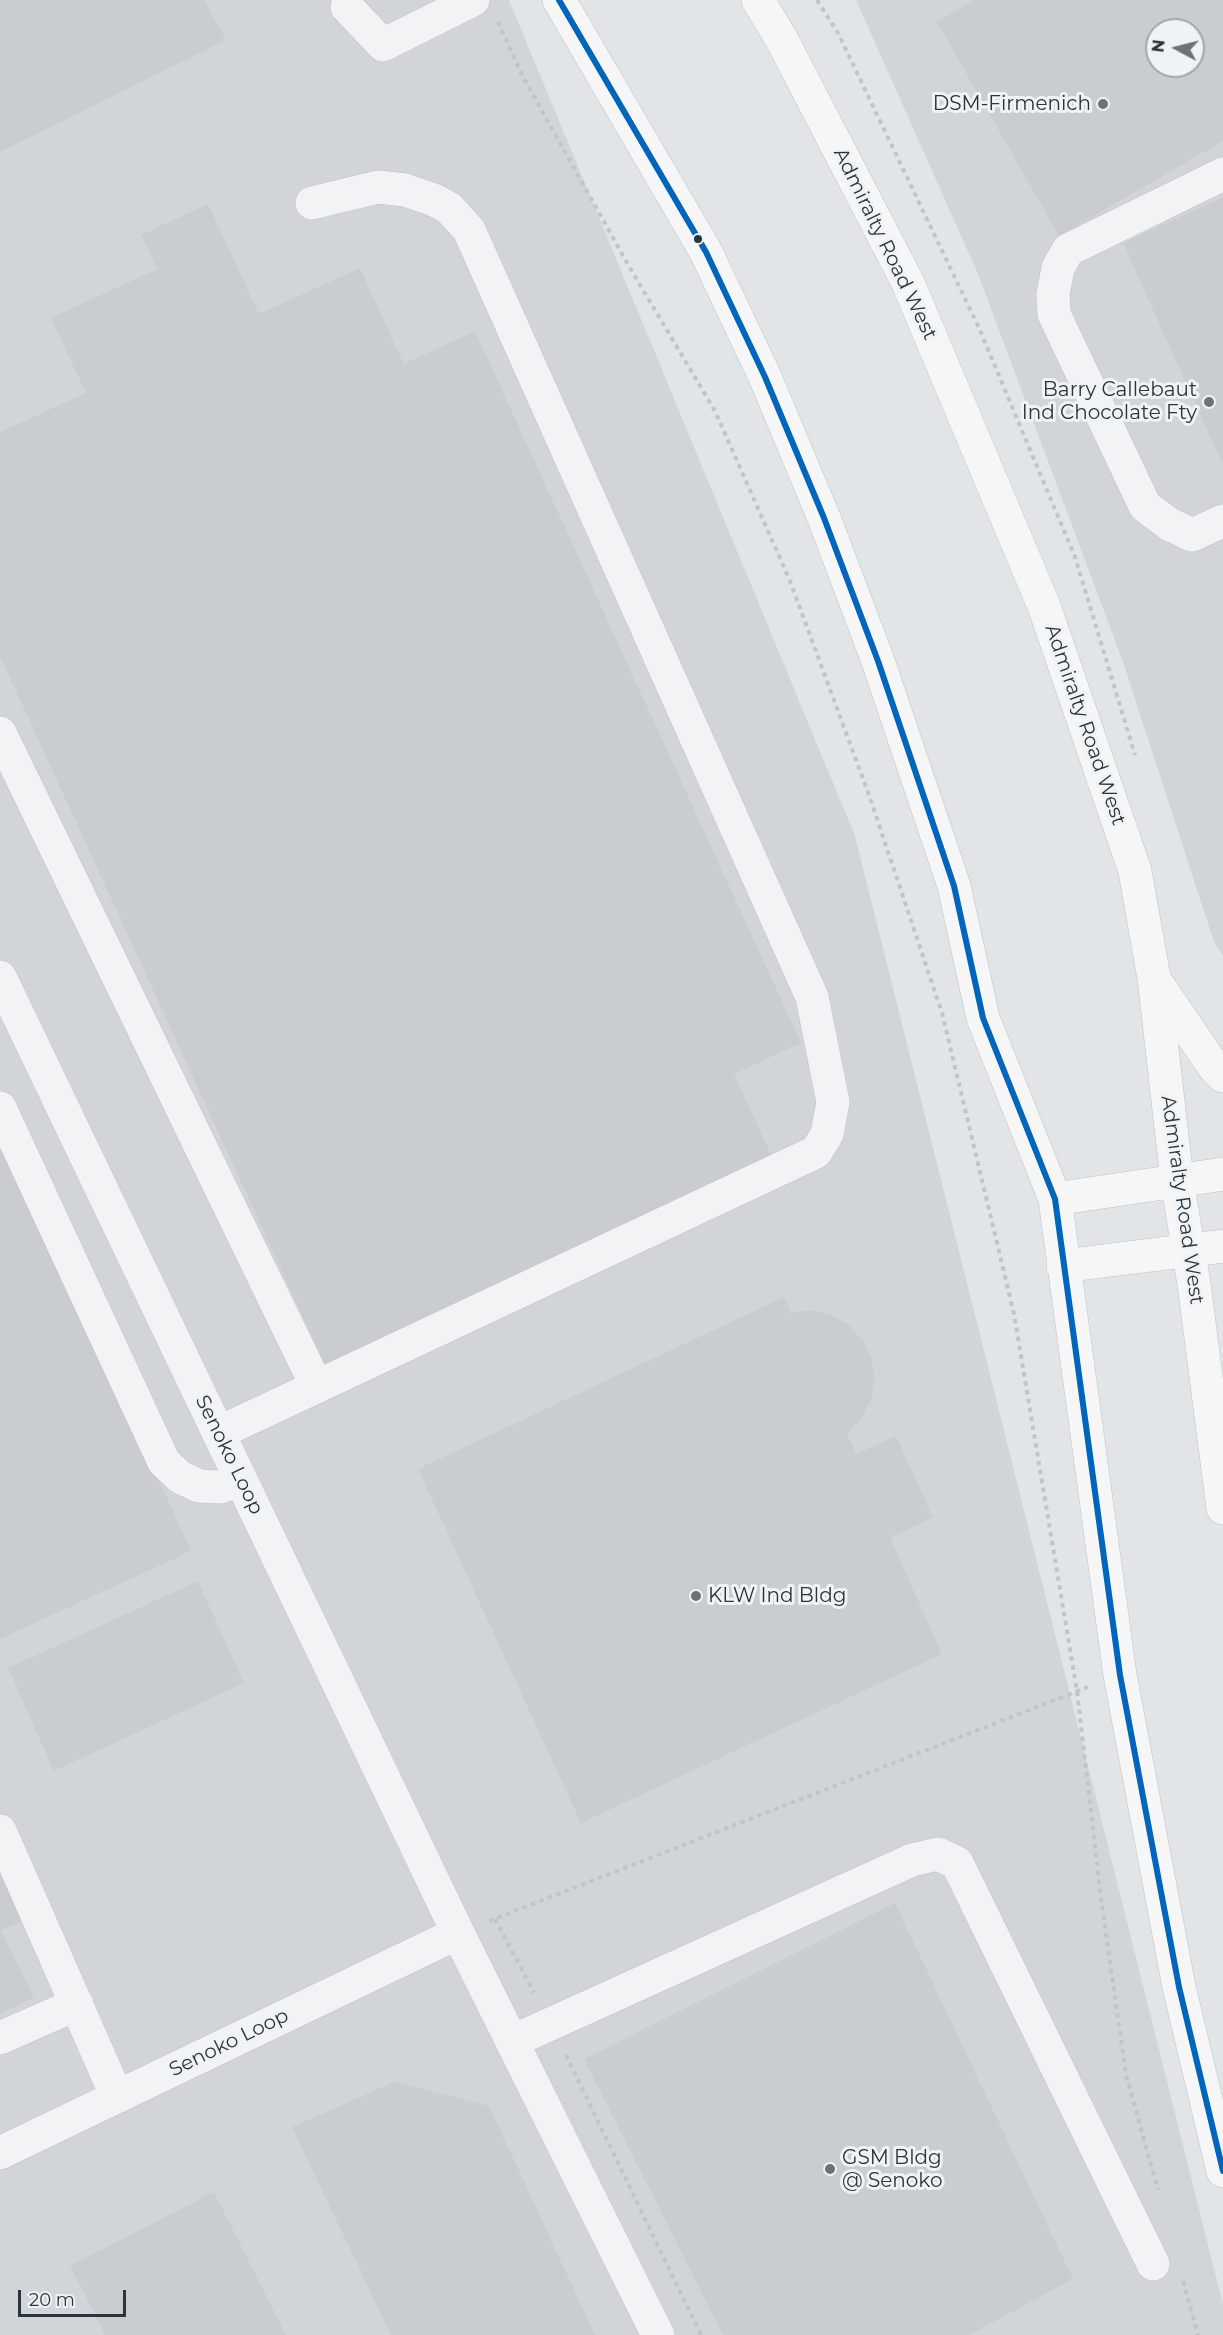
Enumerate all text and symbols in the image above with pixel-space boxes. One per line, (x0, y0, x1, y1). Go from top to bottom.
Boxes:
north arrow (1145, 18, 1205, 78)
text: N (1148, 38, 1169, 54)
place label: DSM-Firmenich (933, 92, 1091, 116)
marker: DSM-Firmenich (1096, 97, 1110, 111)
street label: Admiralty Road West (828, 144, 942, 344)
unlabelled marker (692, 233, 704, 245)
place label: Barry Callebaut Ind Chocolate Fty (1022, 378, 1197, 425)
marker: Barry Callebaut Ind Chocolate Fty (1202, 395, 1216, 409)
street label: Admiralty Road West (1039, 621, 1131, 829)
street label: Admiralty Road West (1155, 1094, 1209, 1306)
street label: Senoko Loop (190, 1391, 268, 1519)
place label: KLW Ind Bldg (708, 1584, 846, 1608)
marker: KLW Ind Bldg (689, 1589, 703, 1603)
street label: Senoko Loop (165, 2004, 293, 2082)
place label: GSM Bldg @ Senoko (842, 2146, 942, 2193)
marker: GSM Bldg @ Senoko (823, 2162, 837, 2176)
scale bar (21, 2278, 129, 2316)
text: 20 m (29, 2289, 75, 2311)

